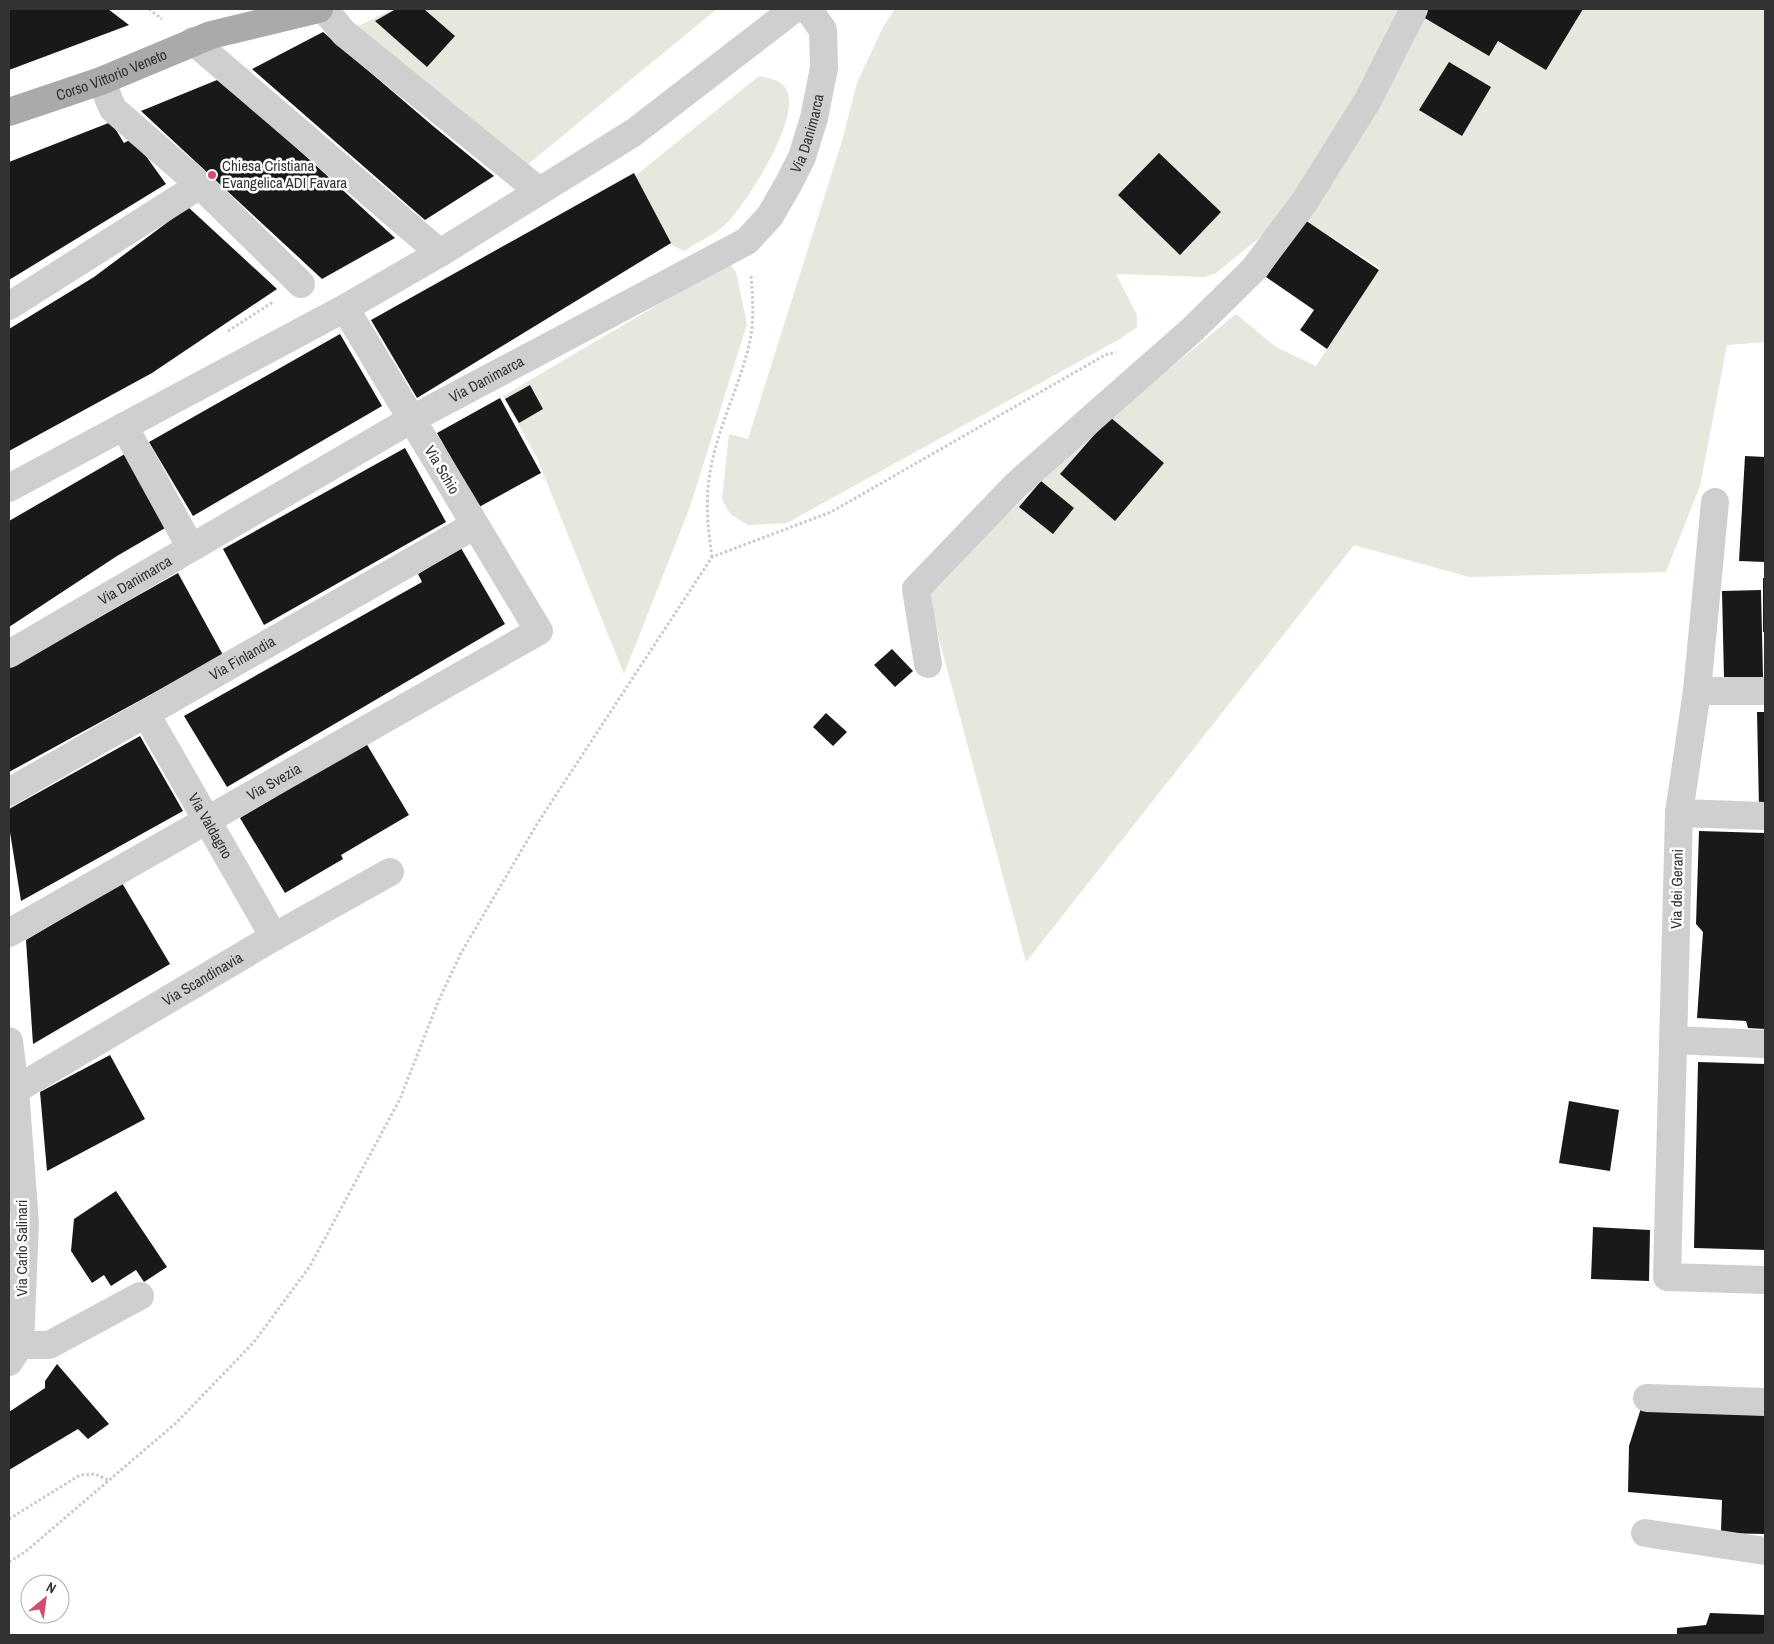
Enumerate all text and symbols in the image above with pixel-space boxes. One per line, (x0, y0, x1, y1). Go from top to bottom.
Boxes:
street label: Corso Vittorio Veneto (53, 44, 170, 105)
street label: Via Danimarca (785, 92, 829, 177)
place label: Chiesa Cristiana Evangelica ADI Favara (222, 155, 347, 193)
marker: Chiesa Cristiana Evangelica ADI Favara (206, 169, 218, 181)
street label: Via Danimarca (445, 350, 528, 407)
street label: Via Schio (420, 442, 465, 498)
street label: Via Danimarca (94, 550, 176, 610)
street label: Via Finlandia (205, 631, 279, 685)
street label: Via Svezia (243, 758, 305, 805)
street label: Via Valdagno (183, 789, 238, 863)
street label: Via dei Gerani (1665, 849, 1688, 929)
street label: Via Scandinavia (158, 947, 247, 1011)
street label: Via Carlo Salinari (11, 1200, 32, 1296)
north arrow (20, 1574, 70, 1624)
text: N (43, 1578, 59, 1598)

